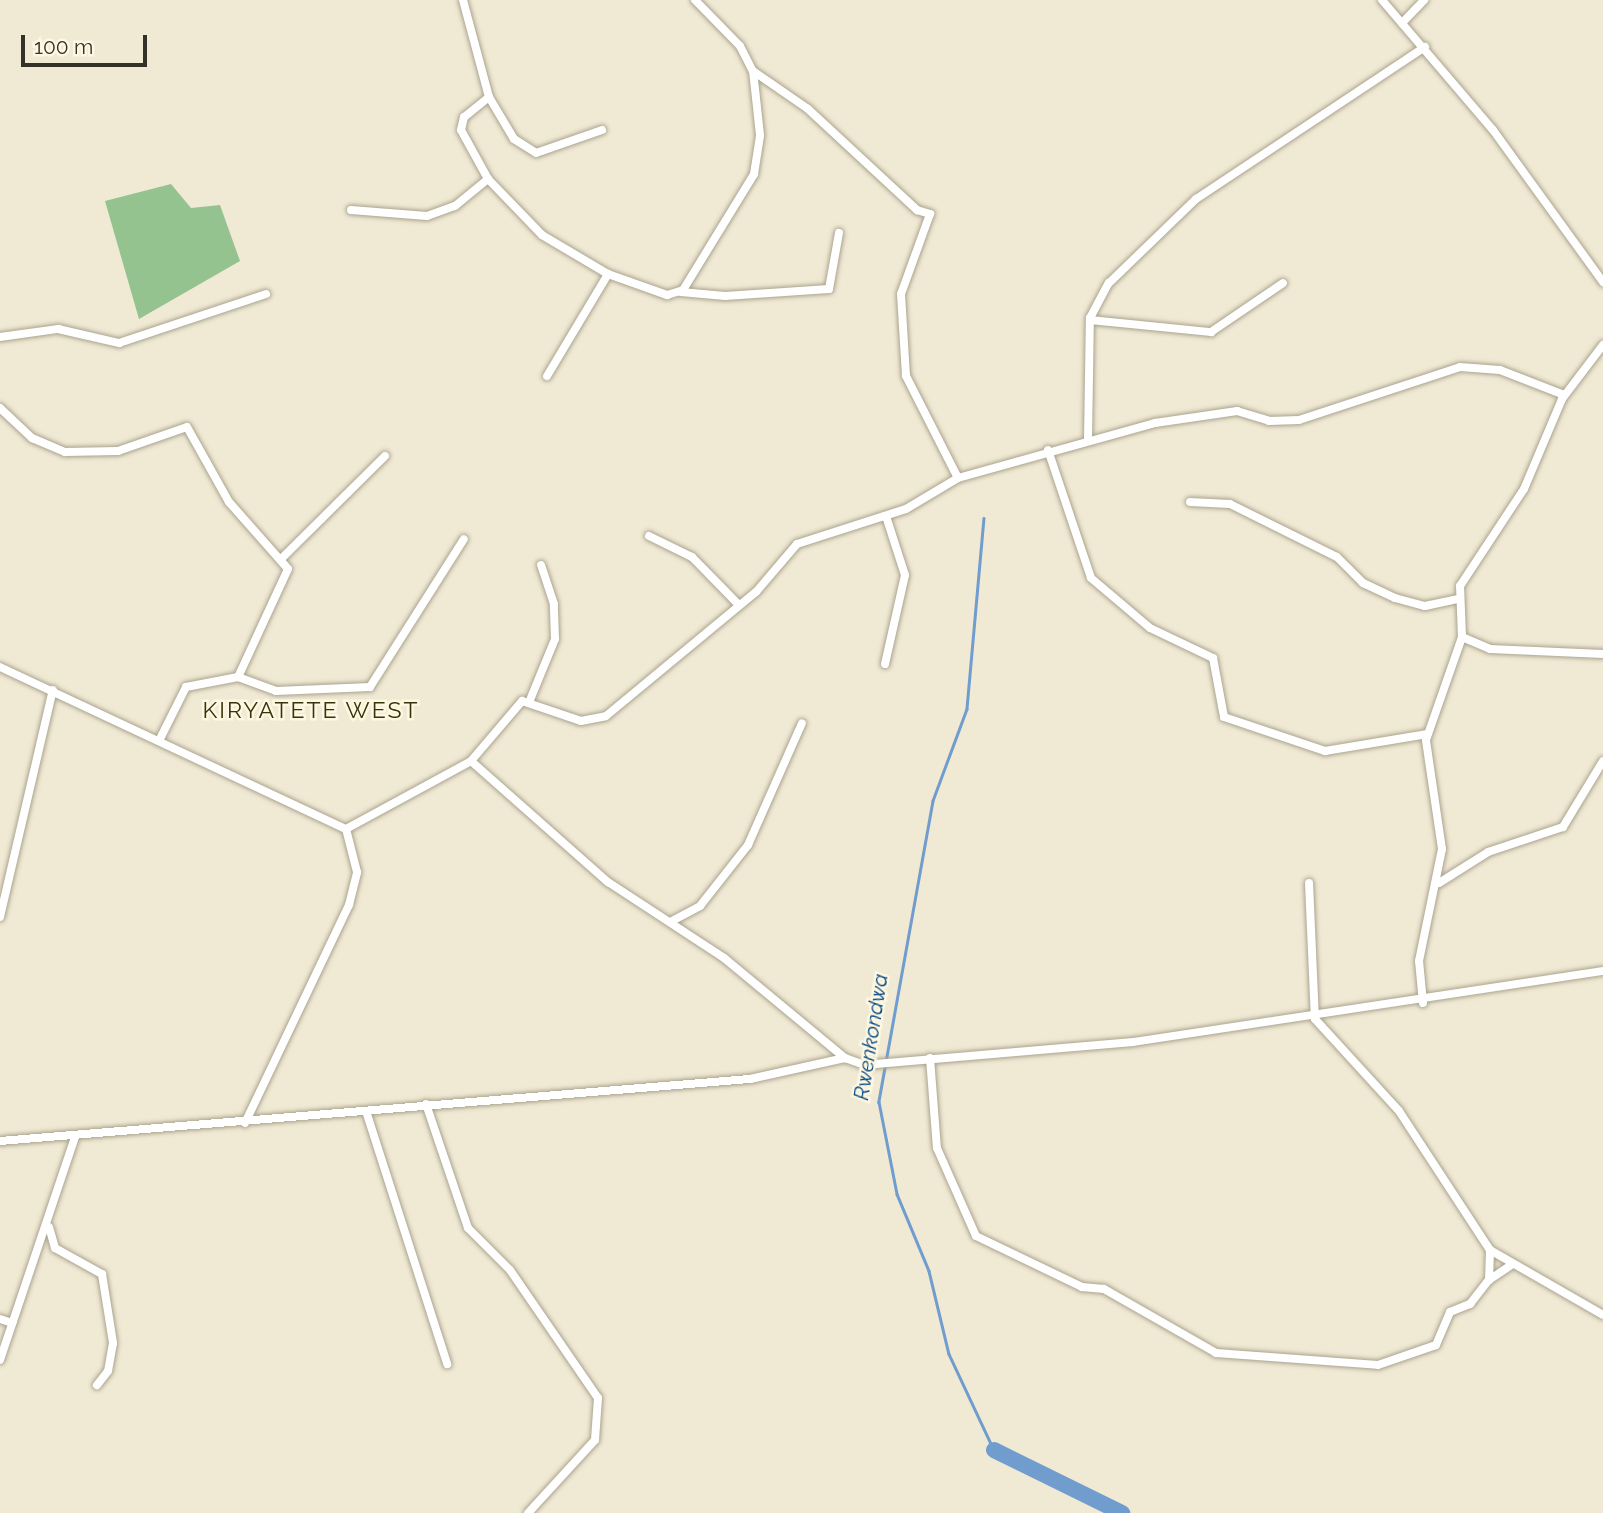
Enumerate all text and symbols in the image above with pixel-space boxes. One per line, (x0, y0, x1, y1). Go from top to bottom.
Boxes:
scale bar (24, 21, 150, 65)
text: 100 m (34, 34, 93, 59)
district label: KIRYATETE WEST (204, 696, 418, 724)
water label: Rwenkondwa (849, 972, 893, 1102)

